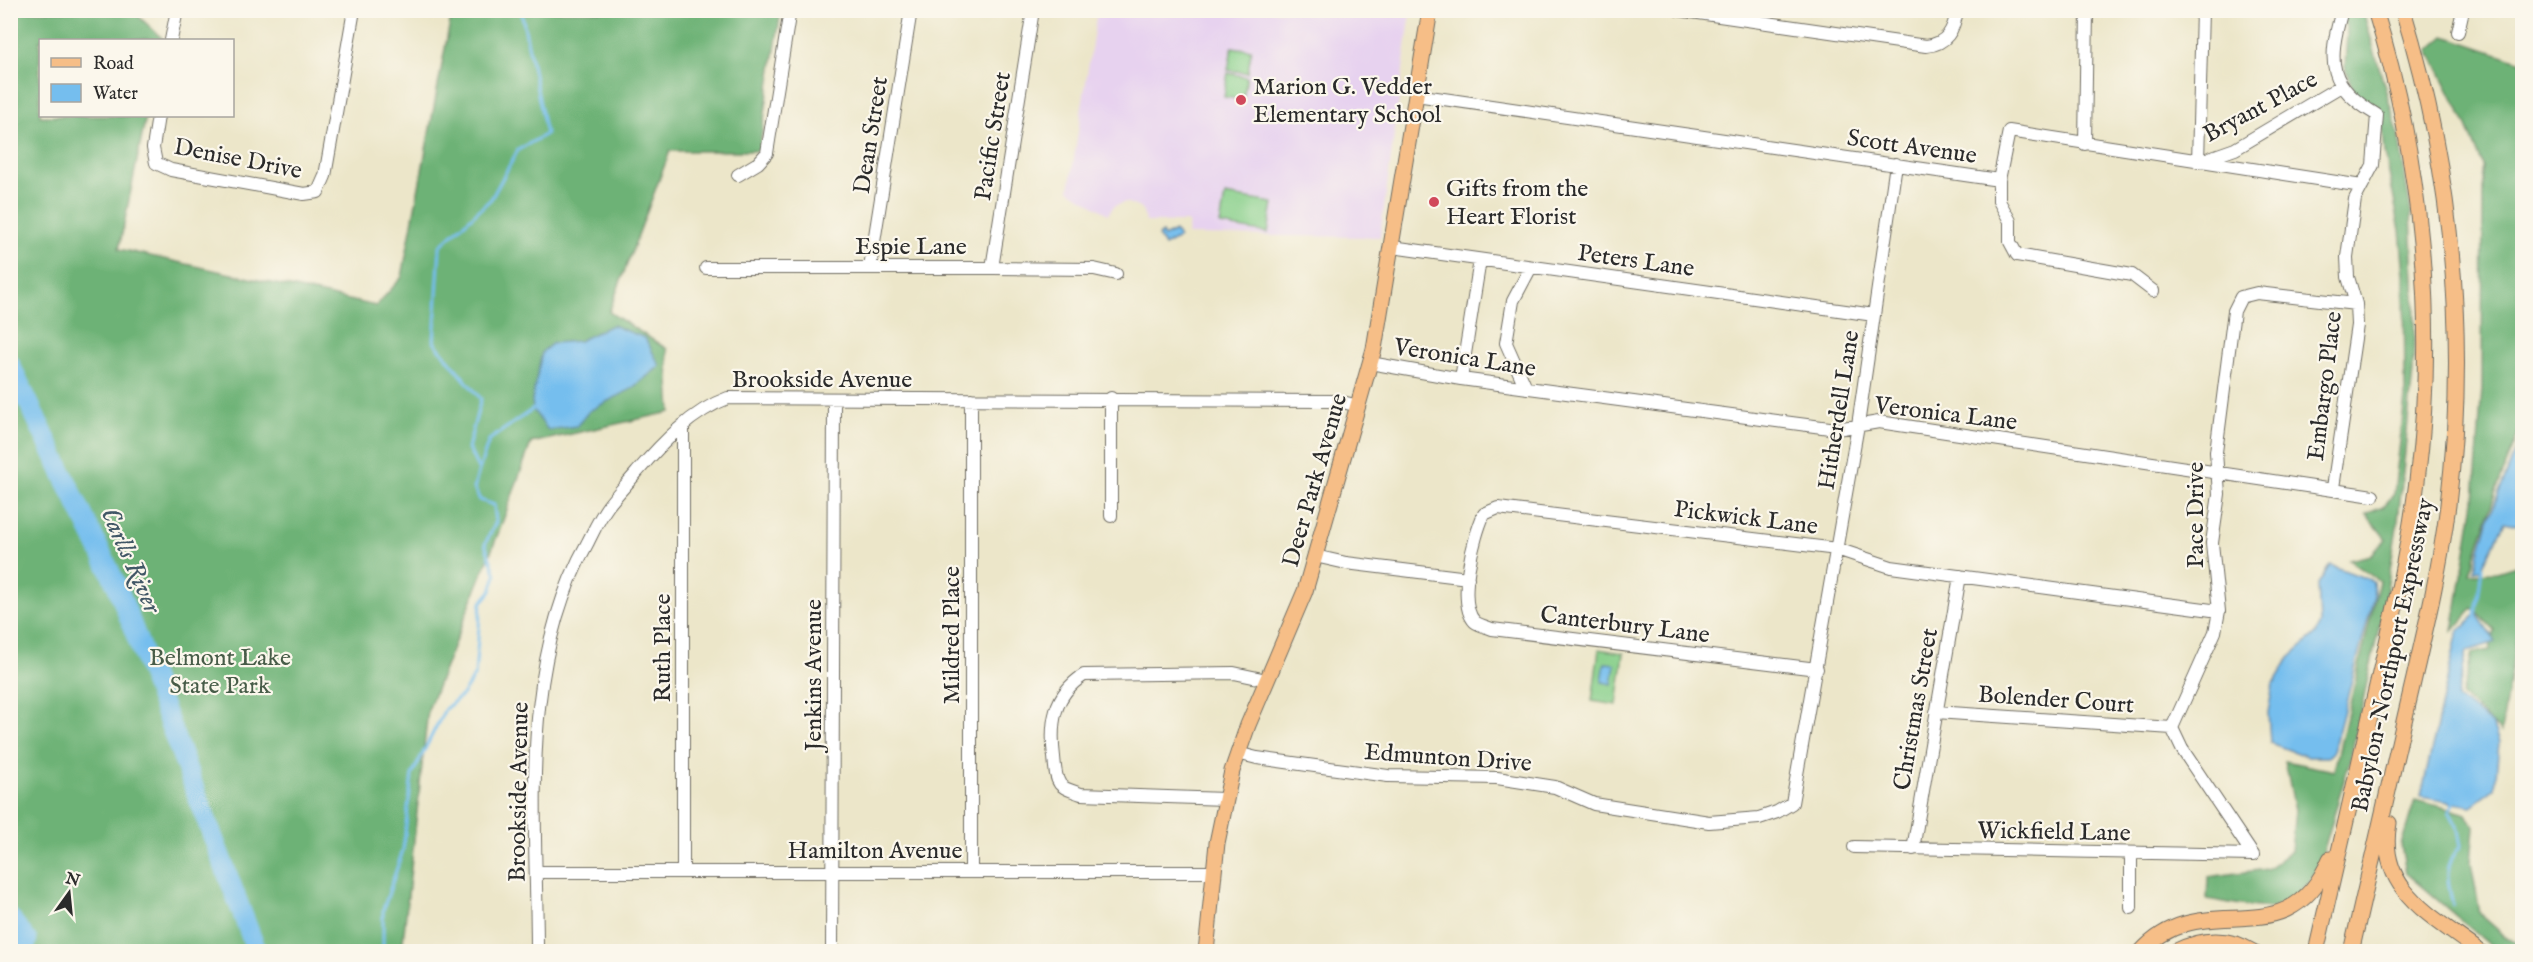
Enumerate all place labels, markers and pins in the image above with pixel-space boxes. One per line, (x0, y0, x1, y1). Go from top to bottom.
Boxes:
place label: Marion G. Vedder Elementary School (1253, 72, 1442, 131)
marker: Marion G. Vedder Elementary School (1234, 93, 1248, 107)
place label: Gifts from the Heart Florist (1446, 174, 1588, 233)
marker: Gifts from the Heart Florist (1427, 195, 1441, 209)

